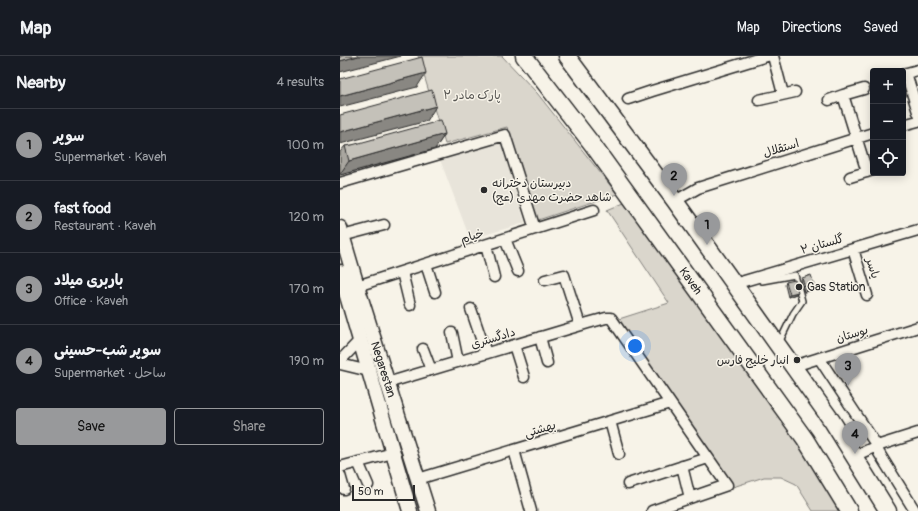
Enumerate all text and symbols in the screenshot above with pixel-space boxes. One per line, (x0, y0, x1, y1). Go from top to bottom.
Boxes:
text: Map (20, 16, 51, 40)
text: Map (737, 19, 760, 36)
text: Directions (782, 19, 841, 36)
text: Saved (863, 19, 898, 36)
map controls (870, 68, 906, 176)
button: + (870, 68, 906, 104)
text: Nearby (16, 72, 65, 93)
text: 4 results (277, 74, 324, 90)
park label: پارک مادر ۲ (443, 88, 501, 103)
button: − (870, 104, 906, 140)
text: سوپر (54, 127, 84, 146)
street label: استقلال (761, 136, 801, 161)
text: 1 (26, 137, 32, 153)
text: 100 m (287, 137, 324, 153)
button: locate (870, 140, 906, 176)
text: Supermarket · Kaveh (54, 149, 167, 165)
pin: 2 (661, 163, 687, 196)
place label: دبیرستان دخترانه شاهد حضرت مهدی (عج) (492, 176, 612, 206)
marker: دبیرستان دخترانه شاهد حضرت مهدی (عج) (479, 185, 489, 195)
text: fast food (54, 199, 111, 218)
text: 2 (25, 209, 33, 225)
text: 120 m (288, 209, 324, 225)
pin: 1 (694, 212, 720, 245)
text: Restaurant · Kaveh (54, 218, 156, 234)
street label: خیام (459, 226, 486, 248)
street label: گلستان ۲ (799, 231, 845, 258)
street label: یاسر (862, 255, 883, 280)
street label: Kaveh (676, 265, 705, 298)
text: باربری میلاد (54, 271, 123, 290)
place label: Gas Station (807, 280, 866, 295)
text: 3 (25, 281, 33, 297)
text: 170 m (289, 281, 324, 297)
marker: Gas Station (794, 282, 804, 292)
text: Office · Kaveh (54, 293, 128, 309)
street label: بوستان (834, 323, 870, 346)
street label: دادگستری (469, 325, 517, 352)
your location (625, 336, 645, 356)
street label: Negarestan (367, 340, 399, 400)
text: سوپر شب-حسینی (54, 341, 161, 360)
text: 4 (25, 353, 33, 369)
text: 190 m (289, 353, 324, 369)
place label: انبار خلیج فارس (717, 353, 789, 369)
pin: 3 (835, 353, 861, 386)
marker: انبار خلیج فارس (792, 355, 802, 365)
text: Supermarket · ساحل (54, 365, 166, 381)
button: Save (16, 408, 166, 445)
button: Share (174, 408, 324, 445)
street label: بهشتی (523, 418, 558, 441)
pin: 4 (842, 421, 868, 454)
scale bar (352, 483, 415, 502)
text: 50 m (358, 485, 384, 498)

